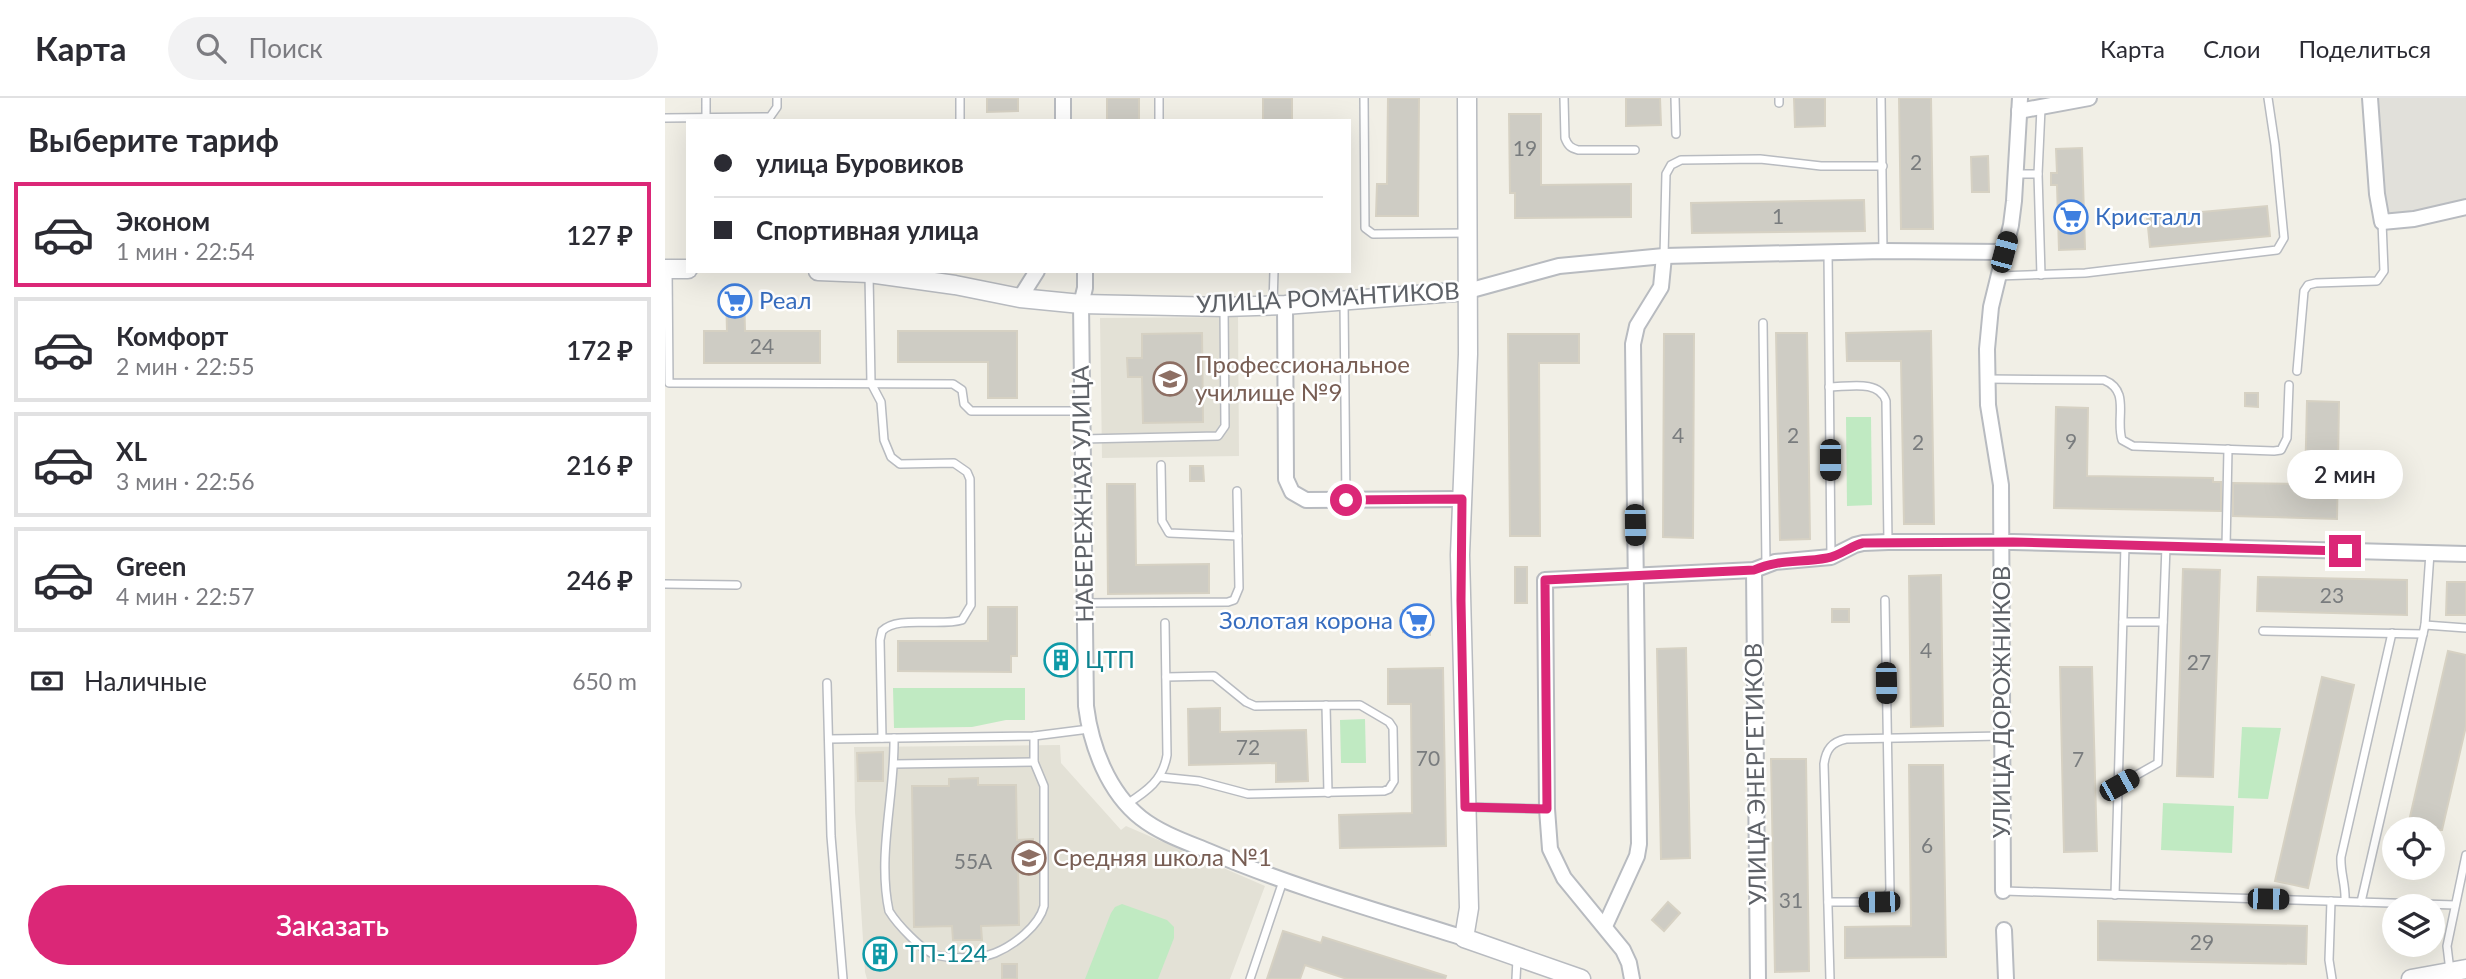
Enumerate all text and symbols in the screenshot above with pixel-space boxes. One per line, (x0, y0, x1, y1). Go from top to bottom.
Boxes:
search box (168, 17, 658, 80)
text: Карта (35, 28, 126, 68)
icon: search (192, 29, 230, 67)
text: Поиск (248, 32, 323, 64)
text: Карта (2100, 34, 2165, 63)
text: Слои (2203, 34, 2260, 63)
text: Поделиться (2298, 34, 2431, 63)
text: Выберите тариф (28, 120, 279, 159)
house number: 19 (1513, 135, 1537, 160)
text: улица Буровиков (756, 147, 964, 179)
house number: 2 (1910, 149, 1922, 174)
supermarket icon: Кристалл (2052, 198, 2090, 236)
place label: Кристалл (2095, 201, 2202, 230)
icon: car (32, 203, 95, 266)
house number: 1 (1772, 203, 1784, 228)
text: Эконом (116, 205, 210, 237)
text: Спортивная улица (756, 214, 979, 246)
text: 127 ₽ (566, 219, 633, 251)
car (1989, 229, 2020, 275)
text: 1 мин · 22:54 (116, 237, 255, 265)
street label: УЛИЦА РОМАНТИКОВ (1196, 275, 1460, 318)
supermarket icon: Реал (716, 282, 754, 320)
place label: Реал (759, 285, 811, 314)
icon: car (32, 318, 95, 381)
text: Комфорт (116, 320, 228, 352)
house number: 24 (750, 333, 774, 358)
text: 172 ₽ (566, 334, 633, 366)
place label: Профессиональное училище №9 (1195, 349, 1410, 406)
text: 2 мин · 22:55 (116, 352, 255, 380)
school or university icon: Профессиональное училище №9 (1151, 360, 1189, 398)
street label: НАБЕРЕЖНАЯ УЛИЦА (1065, 364, 1098, 623)
house number: 4 (1672, 422, 1684, 447)
house number: 2 (1787, 422, 1799, 447)
house number: 9 (2065, 428, 2077, 453)
house number: 2 (1912, 429, 1924, 454)
icon: car (32, 433, 95, 496)
text: XL (116, 435, 147, 467)
car (1820, 439, 1841, 481)
text: 216 ₽ (566, 449, 633, 481)
callout: 2 мин (2287, 449, 2403, 498)
text: 2 мин (2314, 460, 2376, 488)
text: 3 мин · 22:56 (116, 467, 255, 495)
route start (1330, 484, 1362, 516)
car (1625, 504, 1646, 546)
route end (2329, 535, 2361, 567)
icon: car (32, 548, 95, 611)
text: Green (116, 550, 186, 582)
text: 246 ₽ (566, 564, 633, 596)
street label: УЛИЦА ДОРОЖНИКОВ (1986, 566, 2015, 838)
text: 4 мин · 22:57 (116, 582, 255, 610)
house number: 23 (2320, 582, 2344, 607)
supermarket icon: Золотая корона (1398, 602, 1436, 640)
place label: Золотая корона (1219, 605, 1393, 634)
house number: 4 (1920, 637, 1932, 662)
building icon: ЦТП (1042, 641, 1080, 679)
street label: УЛИЦА ЭНЕРГЕТИКОВ (1738, 643, 1771, 906)
place label: ЦТП (1085, 644, 1135, 673)
house number: 27 (2187, 649, 2211, 674)
icon: cash (28, 662, 66, 700)
car (1876, 662, 1897, 704)
text: Наличные (84, 665, 207, 697)
text: 650 m (572, 667, 637, 695)
house number: 72 (1236, 734, 1260, 759)
house number: 70 (1416, 745, 1440, 770)
house number: 7 (2072, 746, 2084, 771)
car (2096, 766, 2143, 804)
map controls (2382, 817, 2445, 957)
button: locate (2382, 817, 2445, 880)
house number: 6 (1921, 832, 1933, 857)
school or university icon: Средняя школа №1 (1010, 839, 1048, 877)
place label: Средняя школа №1 (1053, 842, 1272, 871)
house number: 55А (954, 848, 993, 873)
button: Заказать (28, 885, 637, 965)
house number: 31 (1779, 887, 1803, 912)
car (2247, 888, 2290, 910)
car (1858, 891, 1901, 913)
button: layers (2382, 894, 2445, 957)
house number: 29 (2190, 929, 2214, 954)
building icon: ТП-124 (861, 935, 899, 973)
place label: ТП-124 (905, 938, 988, 967)

